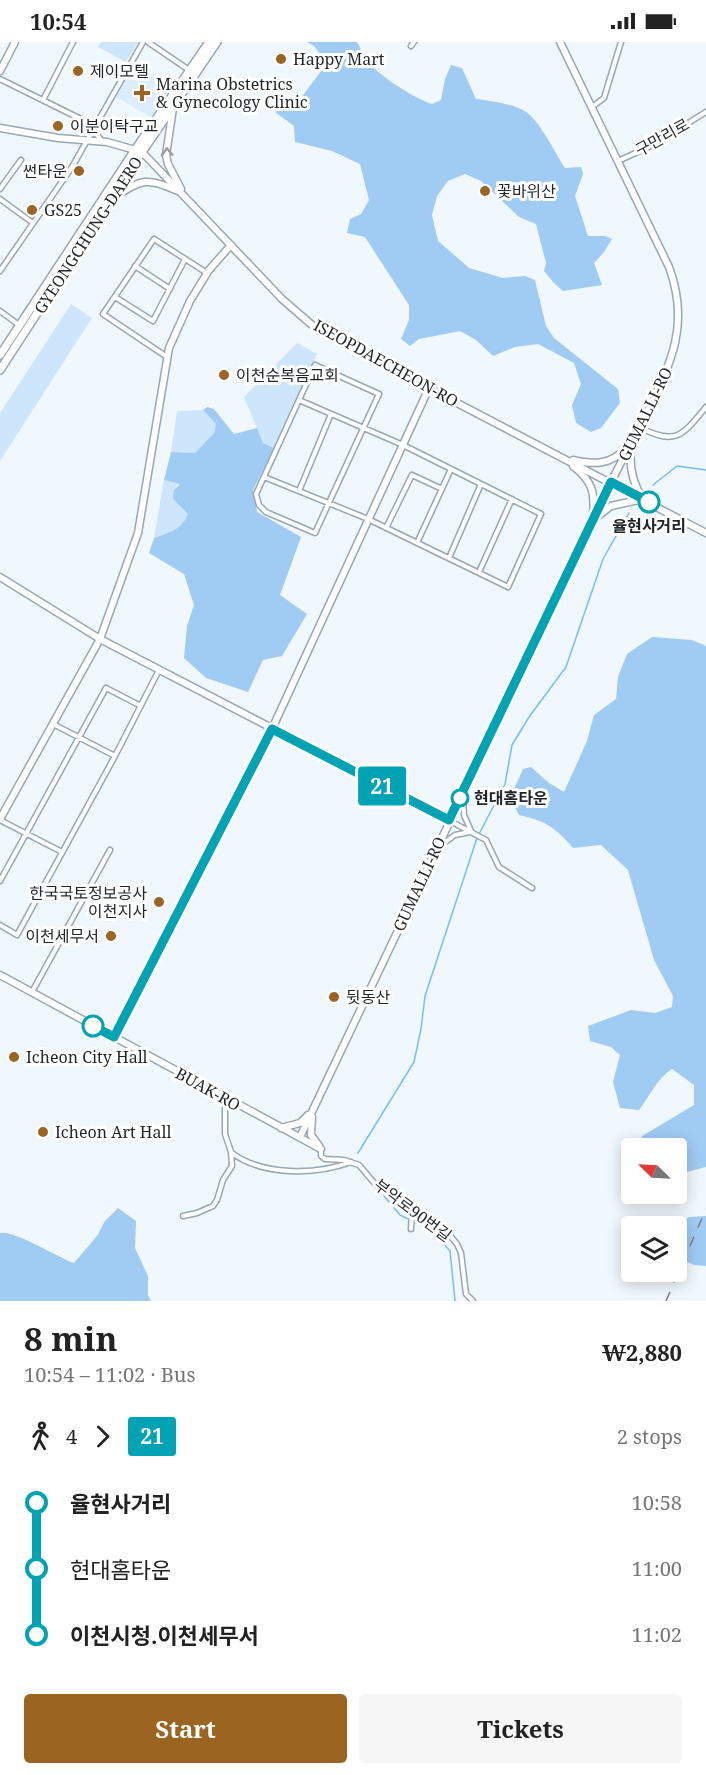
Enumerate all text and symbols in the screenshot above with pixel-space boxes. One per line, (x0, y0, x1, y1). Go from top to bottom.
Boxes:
text: 10:54 (30, 6, 86, 36)
place label: Happy Mart (293, 48, 385, 70)
marker: Happy Mart (274, 52, 288, 66)
place label: 제이모텔 (90, 60, 149, 82)
marker: 제이모텔 (71, 64, 85, 78)
place label: Marina Obstetrics & Gynecology Clinic (156, 73, 308, 113)
marker: Marina Obstetrics & Gynecology Clinic (133, 84, 151, 102)
street label: 구만리로 (631, 113, 693, 161)
place label: 이분이탁구교 (70, 115, 158, 137)
marker: 이분이탁구교 (51, 119, 65, 133)
one-way arrow (161, 147, 174, 156)
street label: GYEONGCHUNG-DAERO (29, 152, 147, 318)
place label: 썬타운 (23, 160, 67, 182)
marker: 썬타운 (72, 164, 86, 178)
place label: 꽃바위산 (497, 180, 556, 202)
marker: 꽃바위산 (478, 184, 492, 198)
place label: GS25 (44, 199, 82, 221)
marker: GS25 (25, 203, 39, 217)
street label: ISEOPDAECHEON-RO (310, 314, 462, 412)
street label: GUMALLI-RO (613, 363, 677, 465)
place label: 이천순복음교회 (236, 364, 339, 386)
marker: 이천순복음교회 (217, 368, 231, 382)
marker: 율현사거리 (638, 491, 660, 513)
place label: 율현사거리 (612, 515, 686, 537)
line badge: 21 (355, 766, 409, 806)
text: 21 (370, 772, 394, 800)
place label: 현대홈타운 (474, 787, 548, 809)
marker: 현대홈타운 (451, 789, 469, 807)
street label: GUMALLI-RO (387, 833, 451, 935)
place label: 한국국토정보공사 이천지사 (29, 882, 147, 922)
marker: 한국국토정보공사 이천지사 (152, 895, 166, 909)
place label: 이천세무서 (25, 925, 99, 947)
marker: 이천세무서 (104, 929, 118, 943)
place label: 뒷동산 (346, 986, 390, 1008)
marker: 뒷동산 (327, 990, 341, 1004)
unlabelled marker (82, 1015, 104, 1037)
place label: Icheon City Hall (26, 1046, 148, 1068)
marker: Icheon City Hall (7, 1050, 21, 1064)
street label: BUAK-RO (172, 1062, 244, 1116)
place label: Icheon Art Hall (55, 1121, 171, 1143)
marker: Icheon Art Hall (36, 1125, 50, 1139)
north arrow (621, 1138, 687, 1204)
map controls (621, 1138, 687, 1282)
street label: 부악로90번길 (370, 1174, 456, 1246)
button: layers (621, 1216, 687, 1282)
text: 8 min (24, 1316, 117, 1361)
text: ₩2,880 (602, 1337, 682, 1367)
text: 10:54 – 11:02 · Bus (24, 1361, 195, 1388)
icon: walk (24, 1420, 57, 1453)
icon: forward (86, 1420, 119, 1453)
text: 21 (140, 1422, 164, 1450)
text: 4 (66, 1423, 77, 1450)
text: 2 stops (617, 1423, 682, 1450)
text: 율현사거리 (70, 1488, 171, 1518)
text: 10:58 (632, 1489, 682, 1516)
text: 현대홈타운 (70, 1554, 171, 1584)
text: 11:00 (632, 1555, 682, 1582)
text: 이천시청.이천세무서 (70, 1620, 259, 1650)
text: 11:02 (632, 1621, 682, 1648)
button: Start (24, 1694, 347, 1763)
button: Tickets (359, 1694, 682, 1763)

